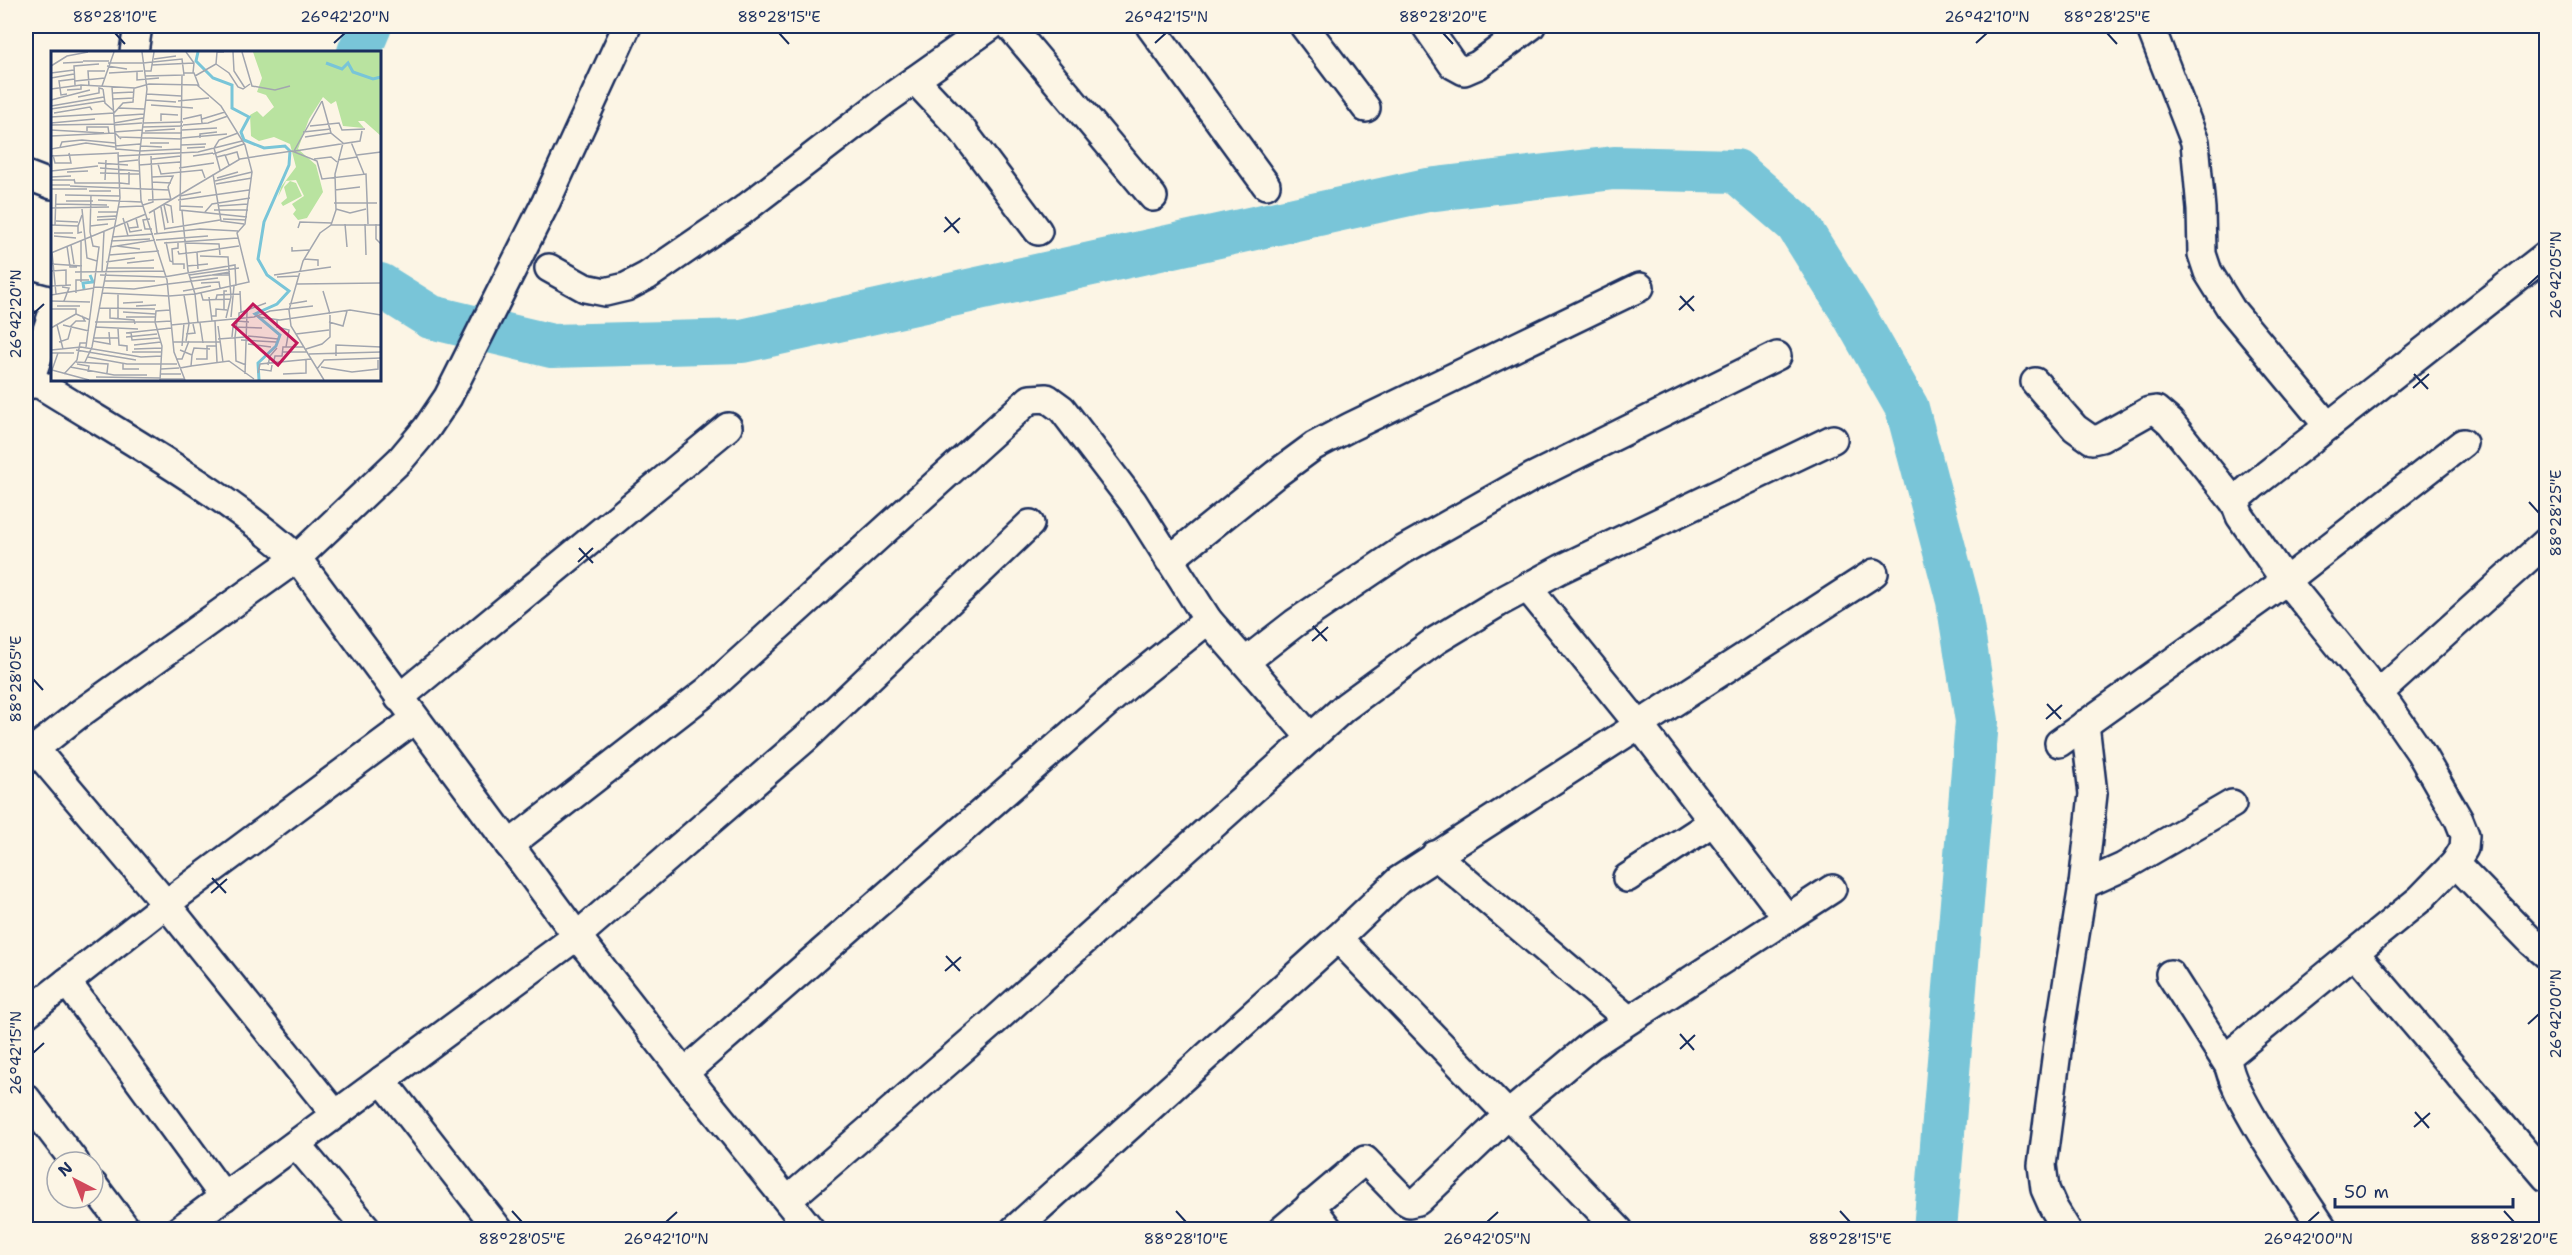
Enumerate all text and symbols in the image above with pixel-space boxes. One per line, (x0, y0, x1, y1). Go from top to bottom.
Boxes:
text: 88°28'10"E (73, 7, 157, 27)
text: 26°42'20"N (300, 7, 390, 27)
text: 88°28'15"E (737, 7, 821, 27)
text: 26°42'15"N (1124, 7, 1208, 27)
text: 88°28'20"E (1399, 7, 1487, 27)
text: 26°42'10"N (1944, 7, 2030, 27)
text: 88°28'25"E (2064, 7, 2150, 27)
inset map (51, 51, 381, 381)
text: 26°42'05"N (2546, 231, 2566, 319)
text: 26°42'20"N (6, 269, 26, 359)
text: 88°28'25"E (2546, 470, 2566, 556)
text: 88°28'05"E (6, 636, 26, 722)
text: 26°42'00"N (2546, 969, 2566, 1059)
text: 26°42'15"N (6, 1011, 26, 1095)
north arrow (45, 1150, 105, 1210)
text: N (54, 1157, 77, 1181)
scale bar (2335, 1171, 2514, 1209)
text: 50 m (2344, 1180, 2389, 1204)
text: 88°28'05"E (479, 1229, 565, 1249)
text: 26°42'10"N (623, 1229, 709, 1249)
text: 88°28'10"E (1144, 1229, 1228, 1249)
text: 26°42'05"N (1443, 1229, 1531, 1249)
text: 88°28'15"E (1808, 1229, 1892, 1249)
text: 26°42'00"N (2263, 1229, 2353, 1249)
text: 88°28'20"E (2470, 1229, 2558, 1249)

